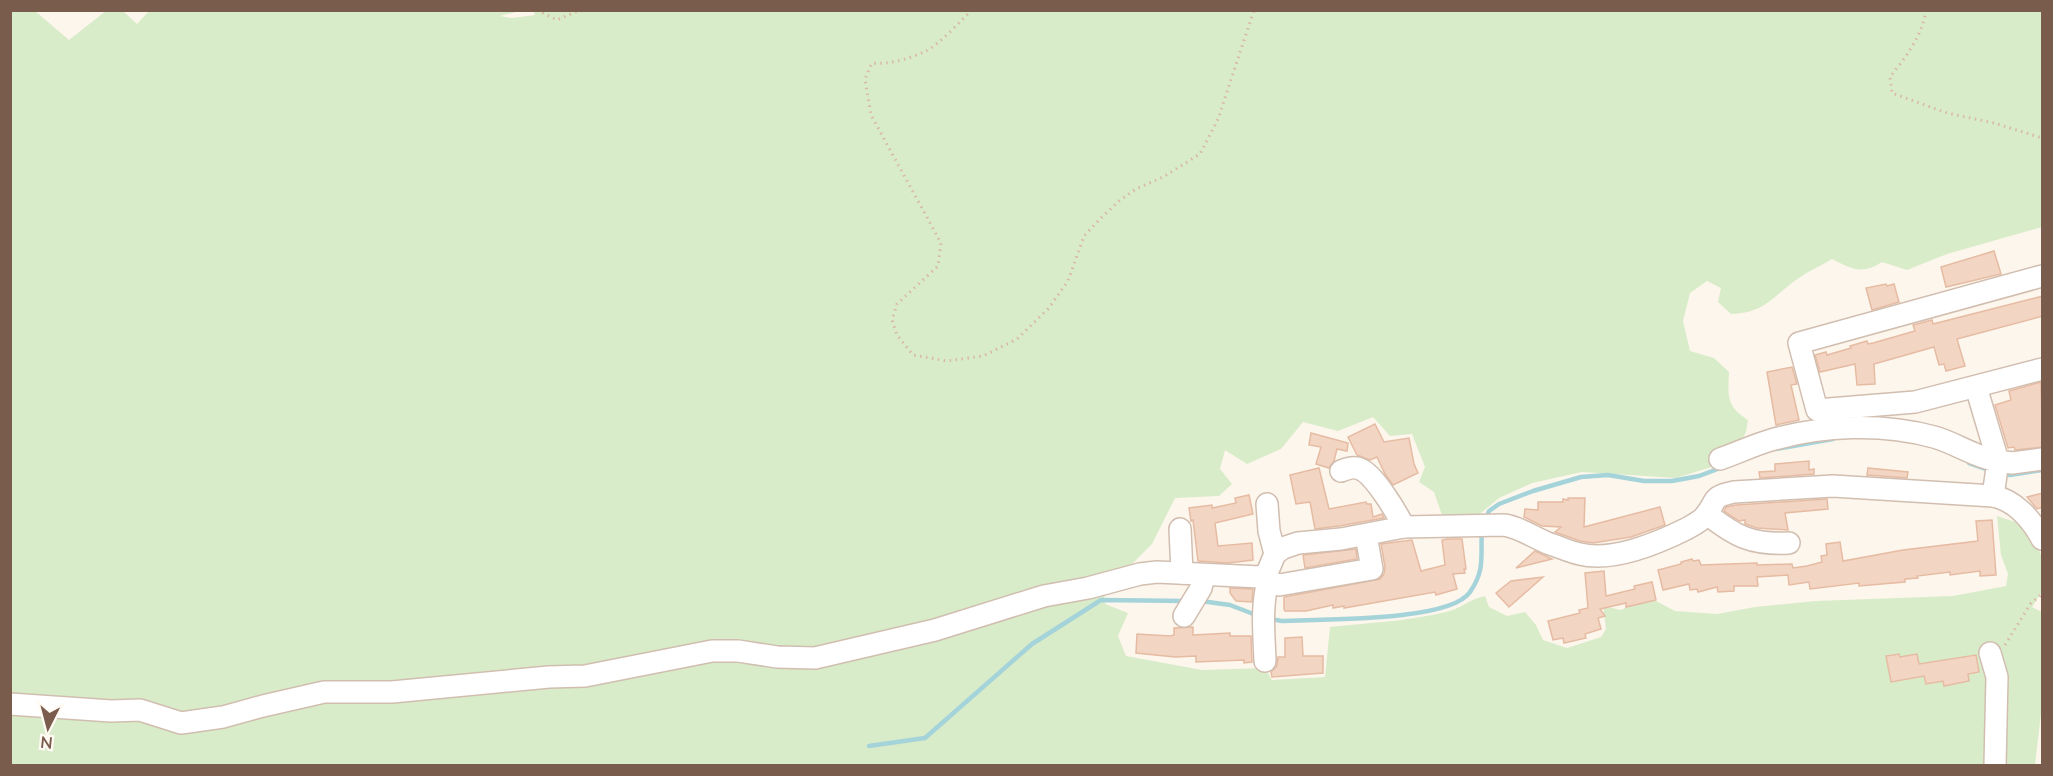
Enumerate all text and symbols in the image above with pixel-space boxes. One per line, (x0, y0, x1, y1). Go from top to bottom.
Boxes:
north arrow (18, 698, 78, 758)
text: N (39, 733, 54, 754)

